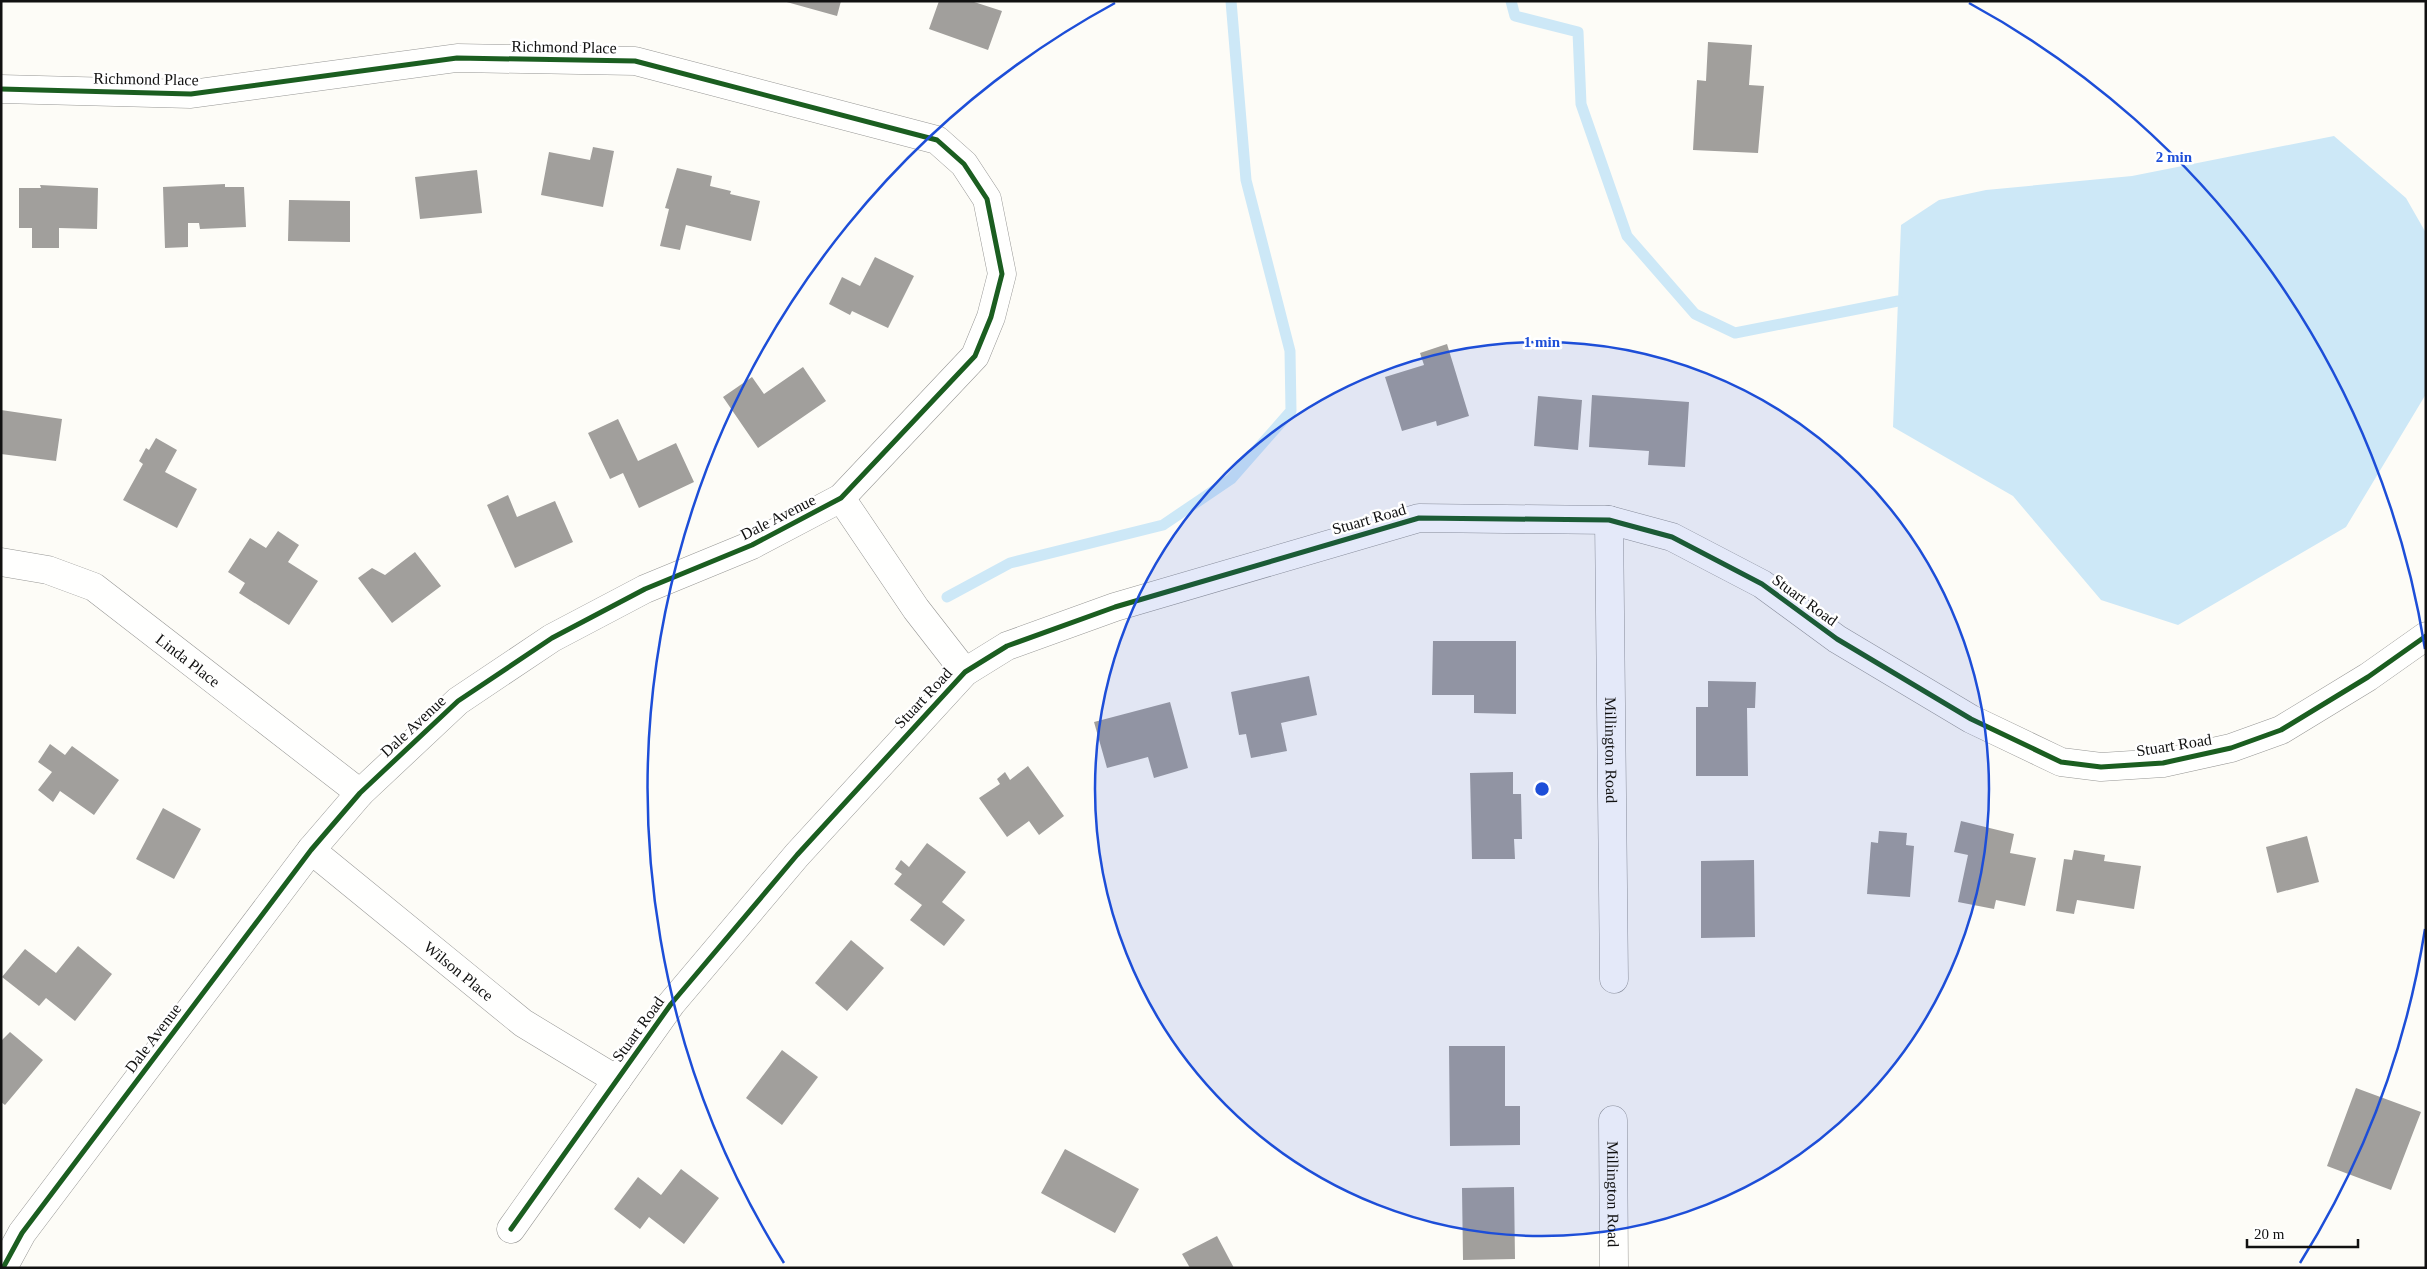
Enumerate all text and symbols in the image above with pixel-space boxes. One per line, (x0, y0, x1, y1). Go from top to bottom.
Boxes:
street label: Richmond Place (511, 38, 617, 56)
street label: Richmond Place (93, 70, 199, 88)
text: 2 min (2156, 149, 2193, 165)
text: 1 min (1524, 334, 1561, 350)
street label: Dale Avenue (738, 491, 818, 543)
street label: Stuart Road (1330, 500, 1408, 538)
street label: Stuart Road (1769, 571, 1841, 629)
street label: Linda Place (153, 630, 224, 690)
street label: Stuart Road (891, 664, 955, 732)
street label: Dale Avenue (377, 692, 449, 760)
street label: Millington Road (1602, 697, 1621, 803)
street label: Stuart Road (2135, 731, 2213, 759)
centre of rings (1533, 780, 1551, 798)
street label: Wilson Place (421, 938, 497, 1004)
street label: Stuart Road (609, 993, 667, 1065)
street label: Dale Avenue (122, 1000, 184, 1076)
street label: Millington Road (1604, 1141, 1622, 1247)
scale bar (2247, 1216, 2358, 1248)
text: 20 m (2254, 1226, 2285, 1242)

